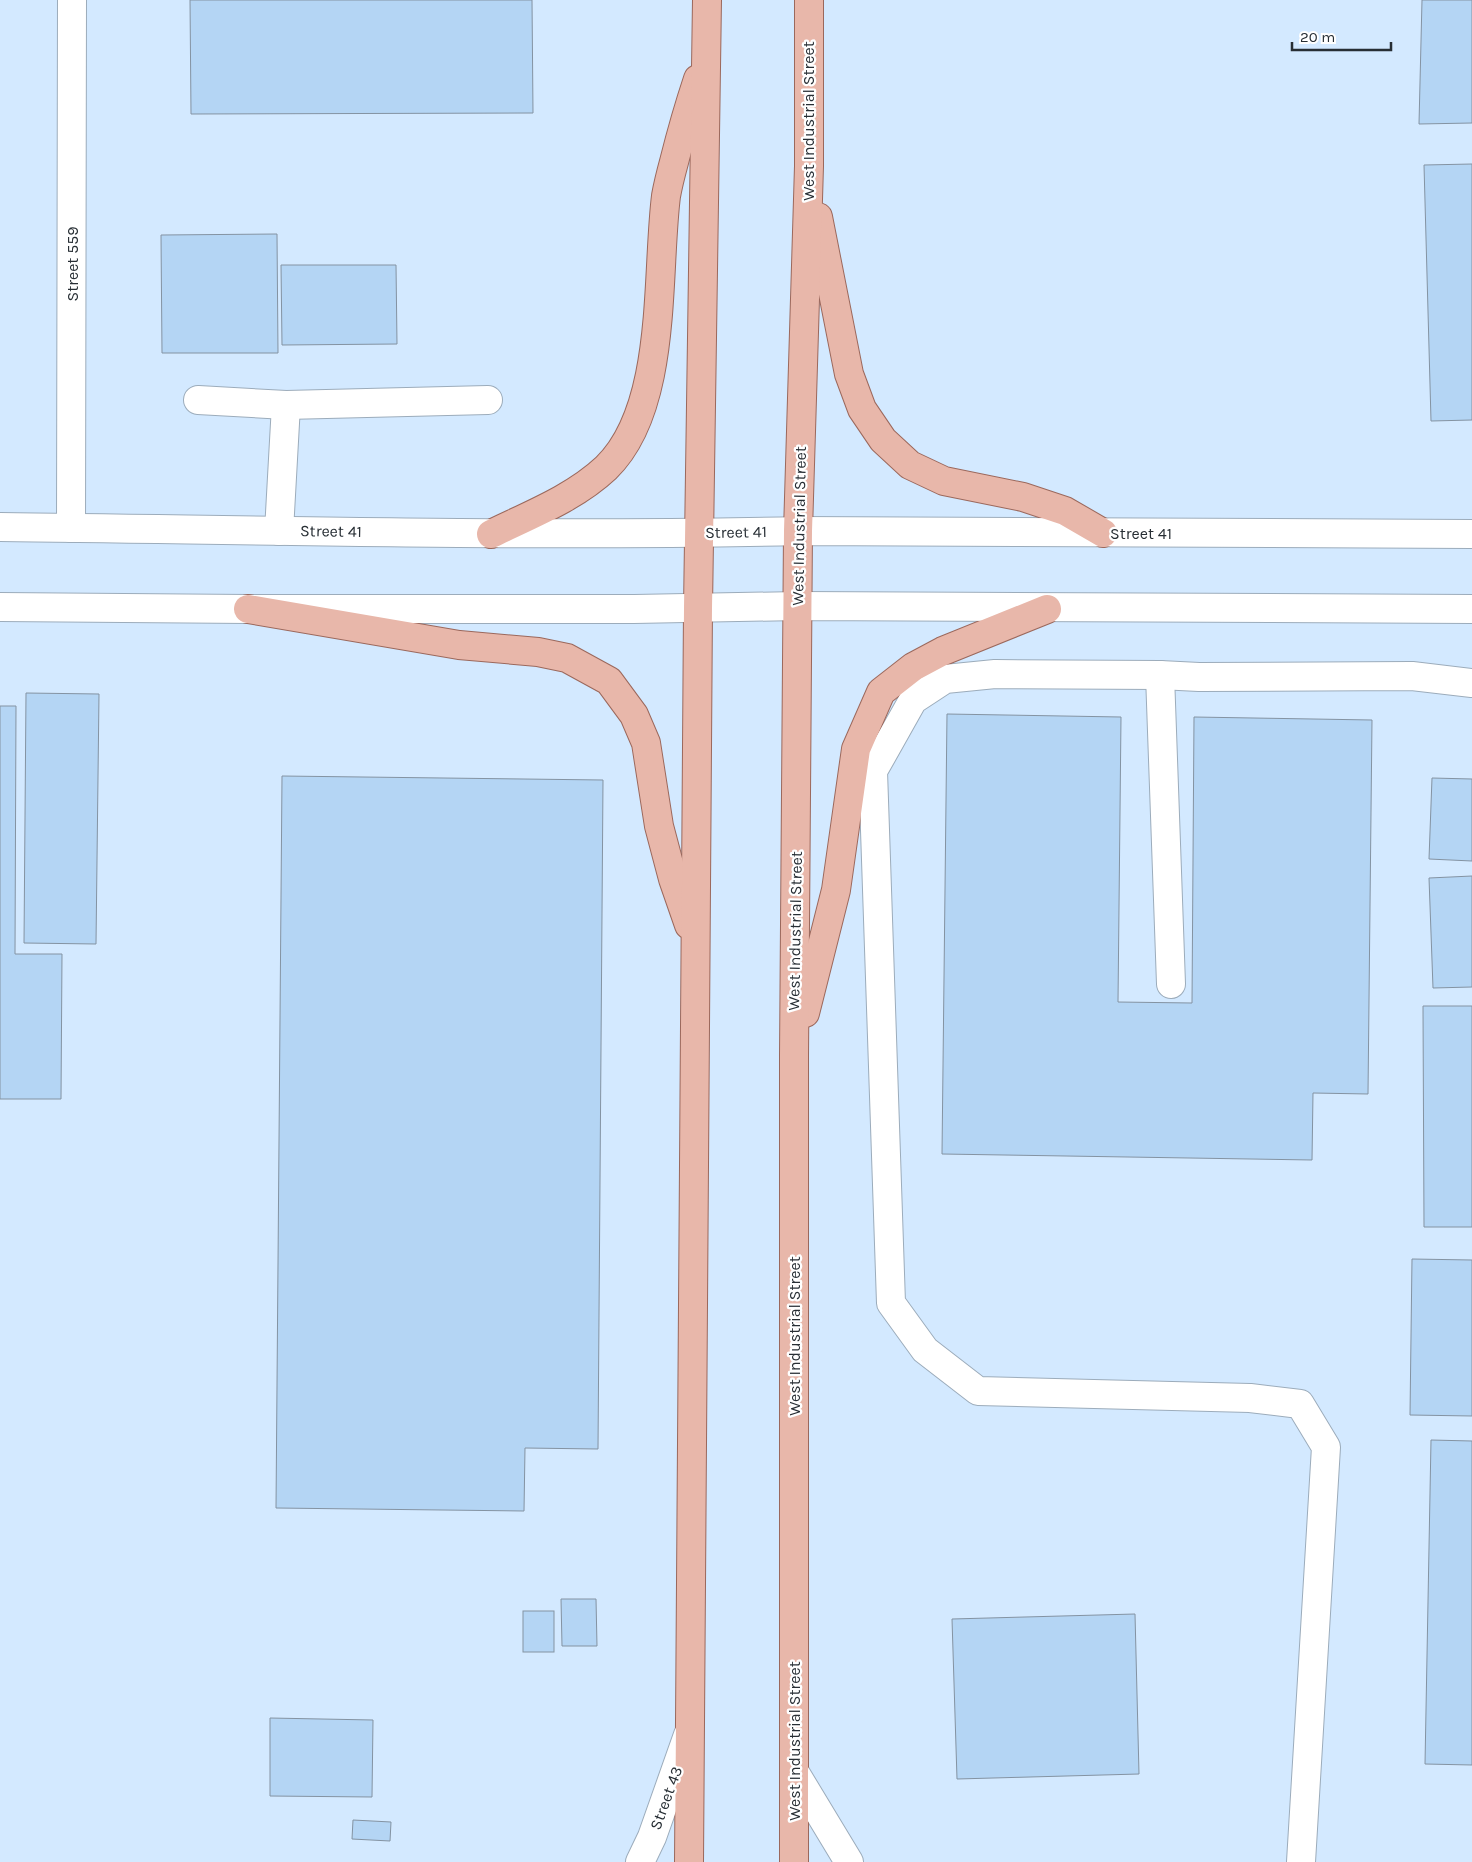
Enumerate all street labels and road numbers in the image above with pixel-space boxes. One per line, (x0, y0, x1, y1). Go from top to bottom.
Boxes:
street label: West Industrial Street (799, 41, 818, 201)
street label: Street 559 (63, 226, 82, 302)
street label: West Industrial Street (788, 446, 810, 606)
street label: Street 41 (300, 521, 362, 541)
street label: Street 41 (705, 522, 767, 542)
street label: Street 41 (1110, 524, 1172, 543)
street label: West Industrial Street (784, 851, 806, 1011)
street label: West Industrial Street (785, 1256, 804, 1416)
street label: West Industrial Street (785, 1661, 804, 1821)
street label: Street 43 (646, 1764, 686, 1832)

